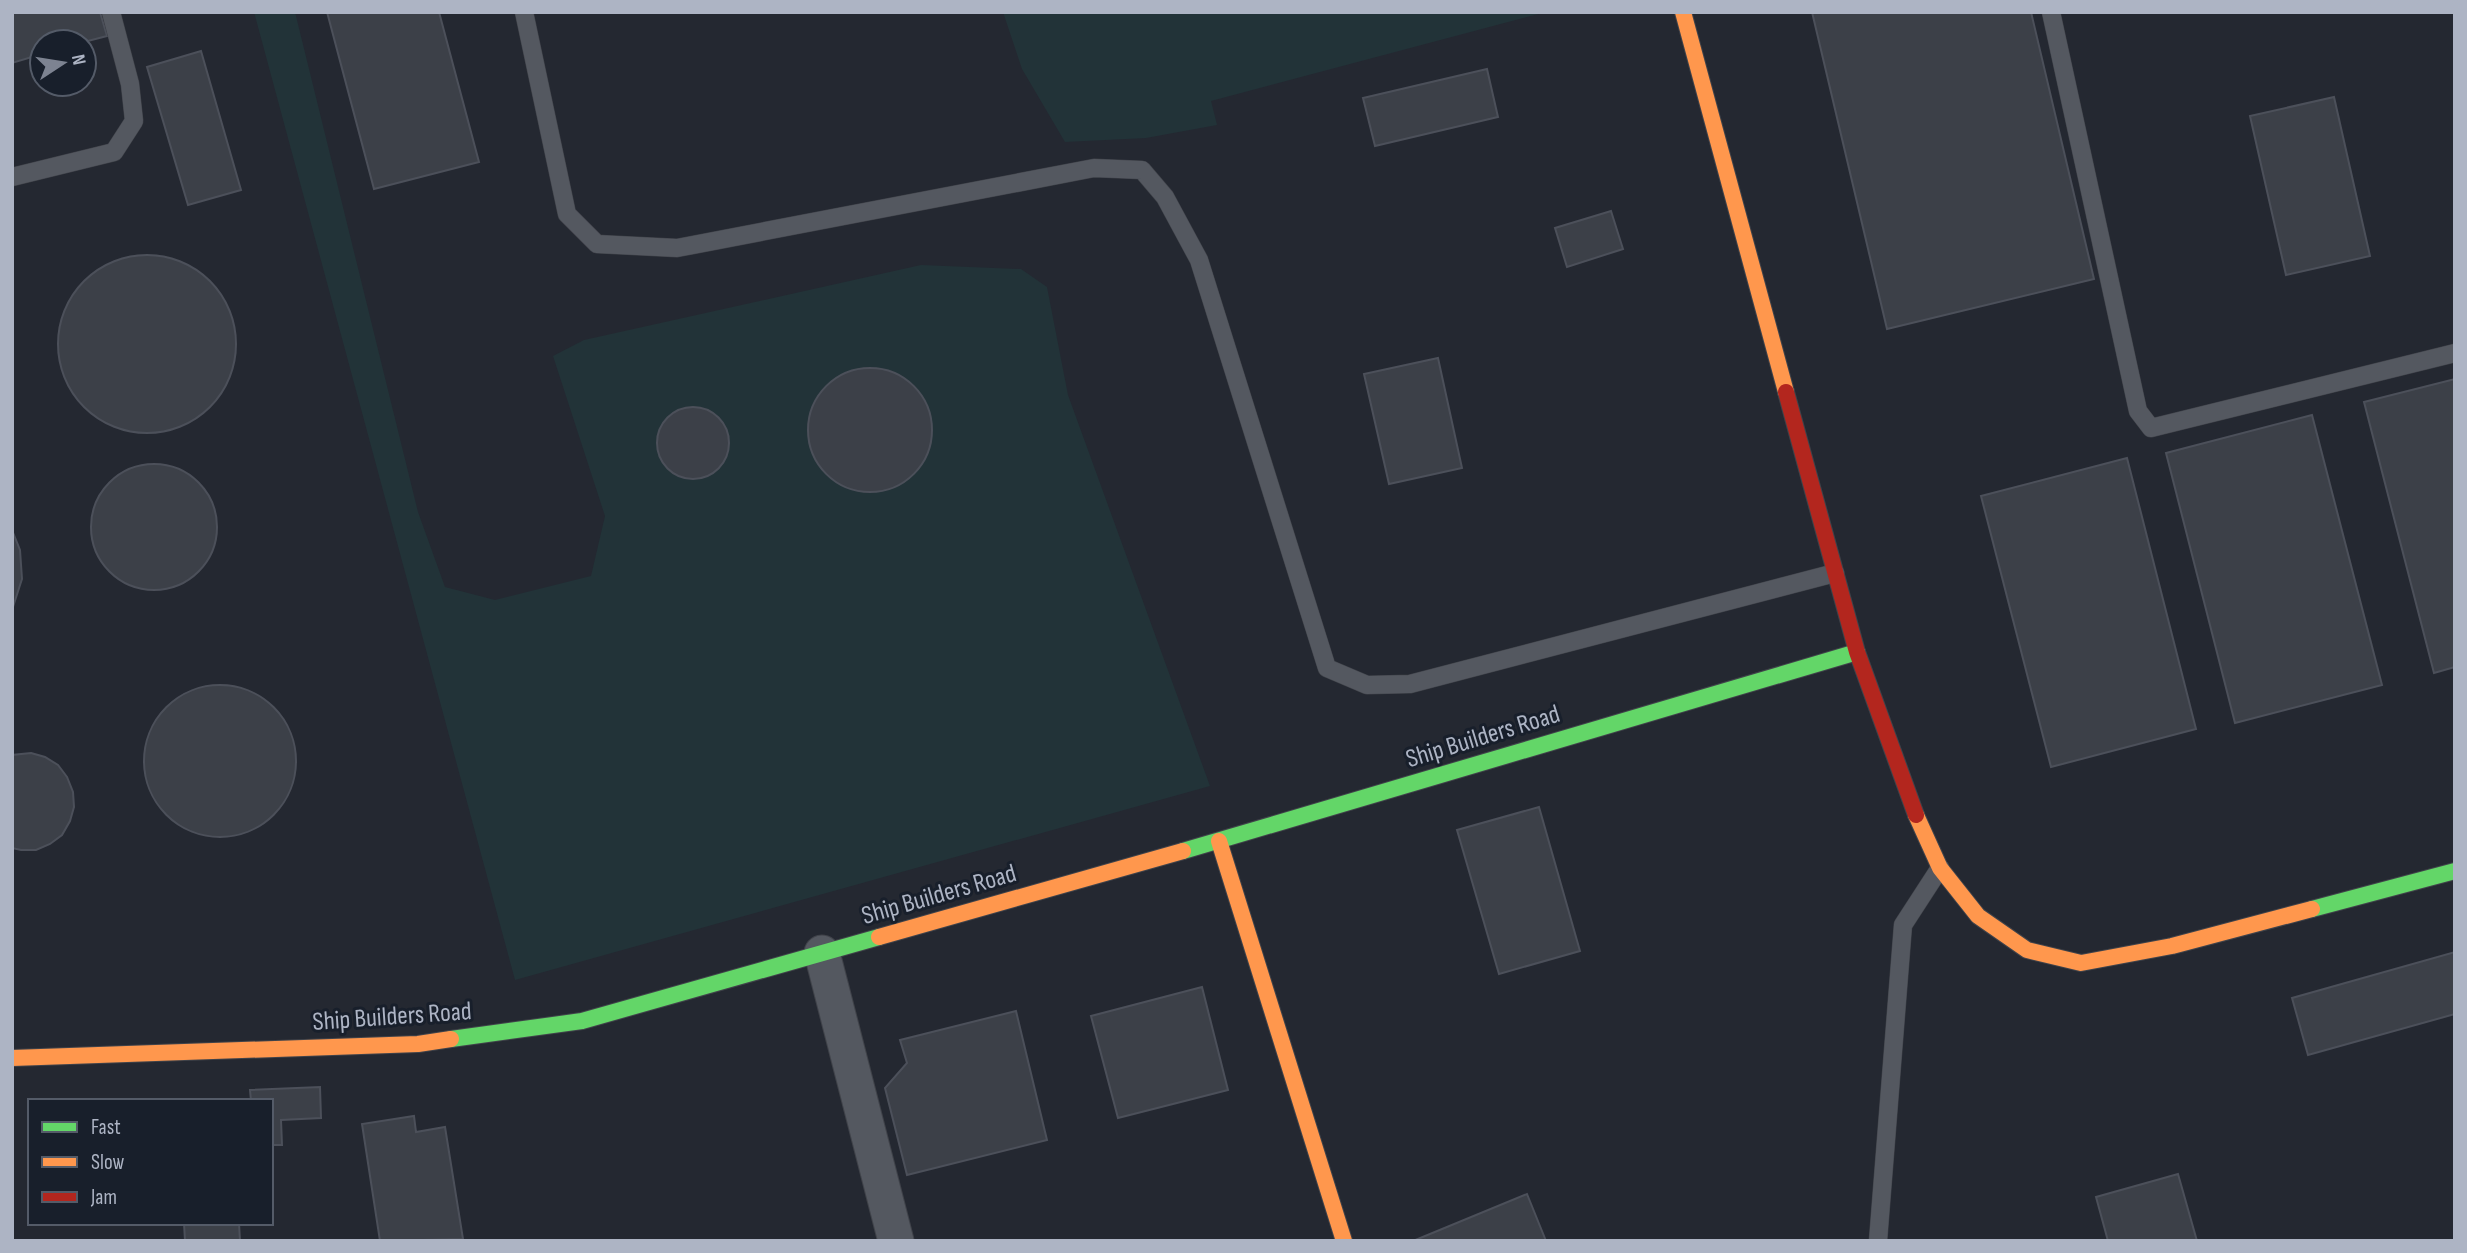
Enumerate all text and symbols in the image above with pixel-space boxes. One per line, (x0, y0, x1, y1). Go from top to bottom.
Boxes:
north arrow (28, 28, 98, 98)
text: N (66, 52, 90, 67)
street label: Ship Builders Road (1402, 699, 1564, 775)
street label: Ship Builders Road (858, 858, 1020, 932)
street label: Ship Builders Road (311, 996, 473, 1038)
legend (28, 1099, 273, 1225)
text: Fast (91, 1115, 121, 1140)
text: Slow (91, 1150, 125, 1175)
text: Jam (90, 1185, 117, 1210)

